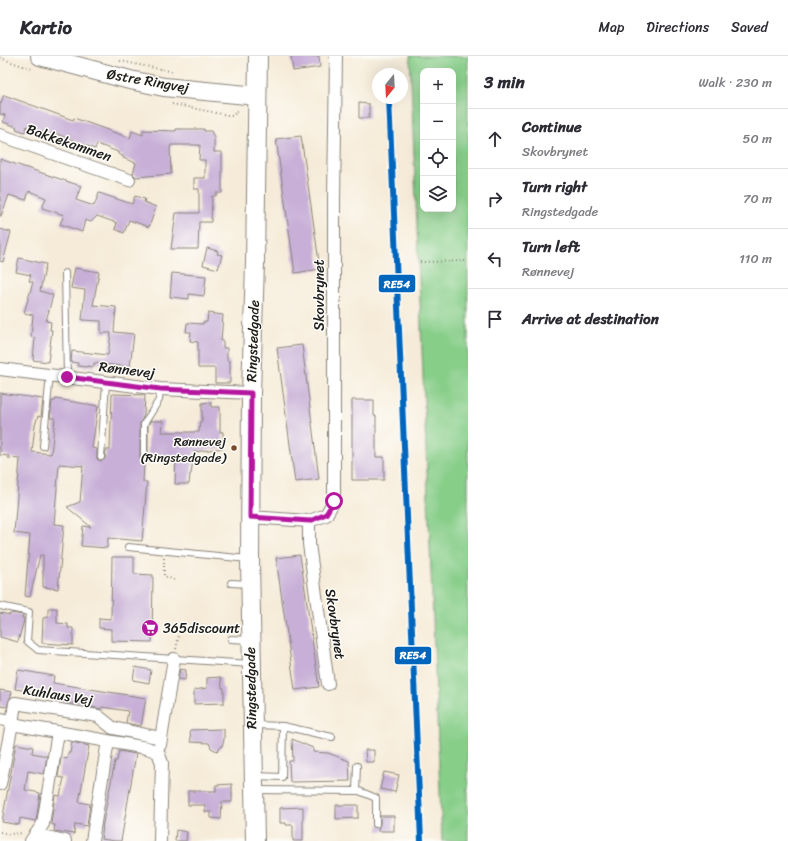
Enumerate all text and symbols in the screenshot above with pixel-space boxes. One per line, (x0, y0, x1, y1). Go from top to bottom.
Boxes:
text: Kartio (20, 11, 72, 44)
text: Map (598, 15, 624, 40)
text: Directions (646, 15, 709, 40)
text: Saved (731, 15, 768, 40)
street label: Østre Ringvej (105, 61, 191, 101)
text: 3 min (484, 67, 525, 97)
north arrow (372, 68, 408, 104)
map controls (420, 68, 456, 212)
button: + (420, 68, 456, 104)
text: Walk · 230 m (698, 71, 772, 94)
button: − (420, 104, 456, 140)
text: Continue (522, 114, 582, 140)
street label: Bakkekammen (23, 117, 115, 169)
text: 50 m (742, 127, 772, 150)
icon: ahead (484, 128, 506, 150)
button: locate (420, 140, 456, 176)
text: Skovbrynet (522, 140, 588, 163)
text: Turn right (522, 174, 587, 200)
button: layers (420, 176, 456, 212)
text: 70 m (743, 187, 772, 210)
icon: right (484, 188, 506, 210)
text: Ringstedgade (522, 200, 598, 223)
text: Turn left (522, 234, 580, 260)
text: 110 m (739, 247, 772, 270)
icon: left (484, 248, 506, 270)
street label: Skovbrynet (307, 259, 332, 331)
text: Rønnevej (522, 260, 574, 283)
line badge: RE54 (378, 274, 416, 293)
text: RE54 (383, 275, 410, 294)
street label: Ringstedgade (239, 300, 267, 382)
text: Arrive at destination (522, 306, 659, 332)
icon: arrive (484, 308, 506, 330)
street label: Rønnevej (98, 354, 157, 386)
route end (58, 368, 76, 386)
place label: Rønnevej (Ringstedgade) (141, 430, 227, 469)
marker: Rønnevej (Ringstedgade) (229, 443, 239, 453)
route start (325, 492, 343, 510)
street label: Skovbrynet (318, 587, 352, 661)
place label: 365discount (163, 616, 240, 641)
supermarket icon: 365discount (140, 618, 160, 638)
line badge: RE54 (394, 646, 432, 665)
text: RE54 (399, 646, 426, 665)
street label: Ringstedgade (238, 647, 264, 729)
street label: Kuhlaus Vej (21, 677, 95, 713)

